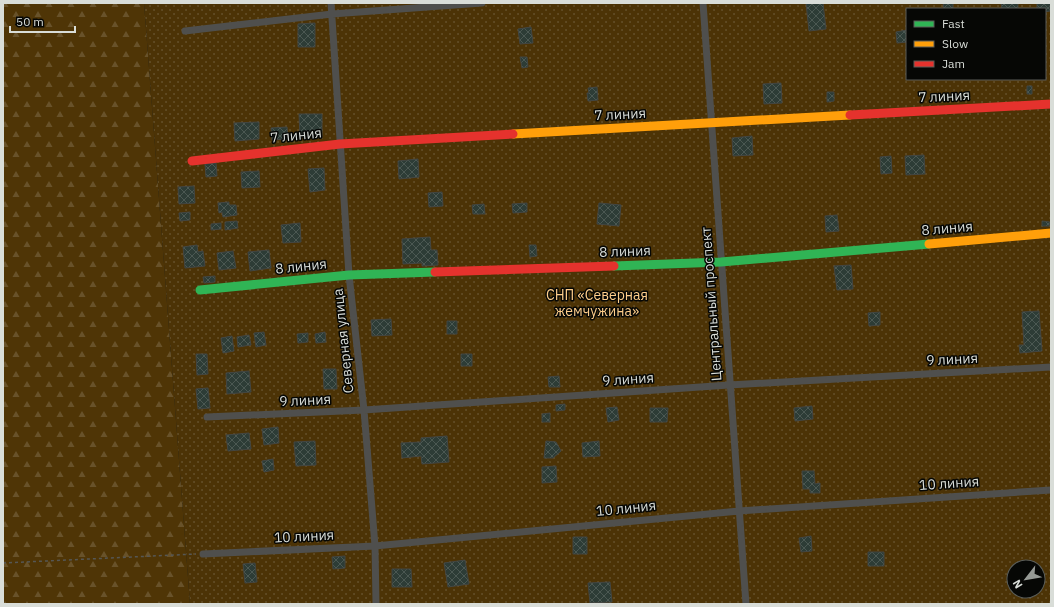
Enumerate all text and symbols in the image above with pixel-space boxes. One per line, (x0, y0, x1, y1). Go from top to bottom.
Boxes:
scale bar (10, 8, 75, 34)
legend (906, 8, 1046, 80)
text: 50 m (16, 14, 44, 29)
text: Fast (942, 16, 965, 31)
text: Slow (942, 36, 968, 51)
text: Jam (942, 56, 965, 71)
street label: 7 линия (918, 86, 970, 106)
street label: 7 линия (594, 104, 646, 124)
street label: 7 линия (269, 123, 323, 147)
street label: 8 линия (920, 217, 974, 239)
street label: Центральный проспект (697, 226, 725, 382)
street label: 8 линия (599, 241, 651, 261)
street label: 8 линия (274, 254, 328, 278)
park label: СНП «Северная жемчужина» (546, 286, 648, 320)
street label: Северная улица (328, 287, 357, 394)
street label: 9 линия (926, 349, 978, 369)
street label: 9 линия (602, 368, 654, 390)
street label: 9 линия (279, 390, 331, 410)
street label: 10 линия (918, 472, 980, 494)
street label: 10 линия (595, 496, 657, 520)
street label: 10 линия (273, 525, 335, 547)
north arrow (1006, 559, 1046, 599)
text: N (1009, 577, 1025, 591)

